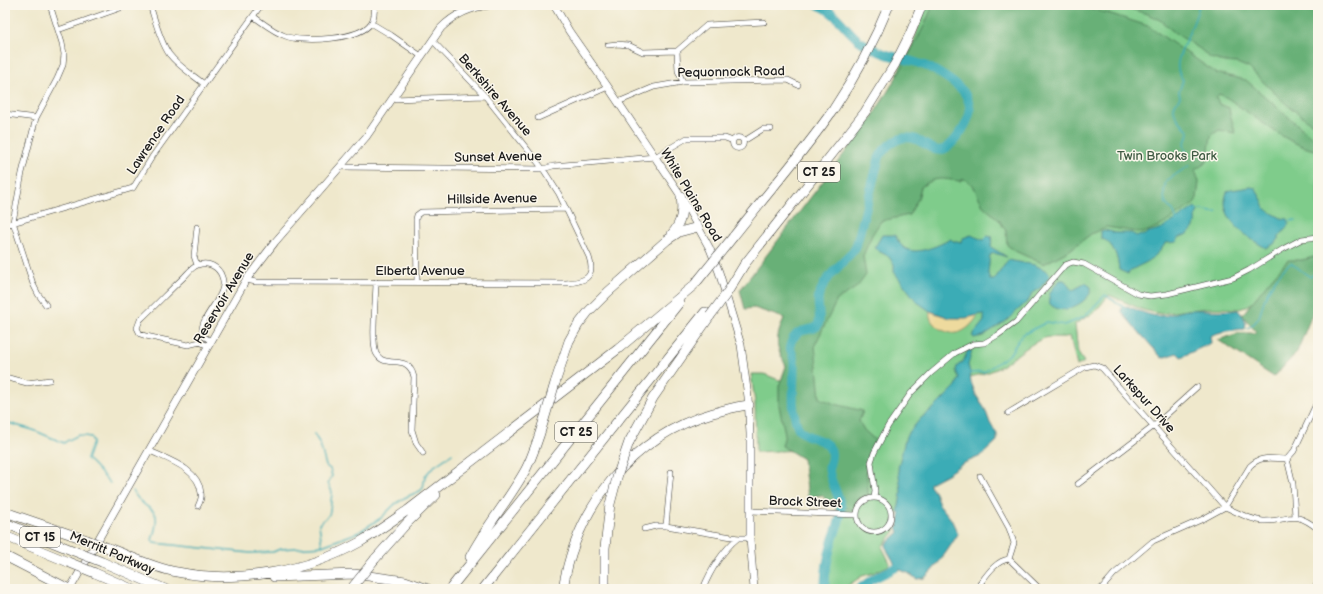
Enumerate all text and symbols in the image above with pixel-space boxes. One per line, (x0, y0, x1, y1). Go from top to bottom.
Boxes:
street label: Berkshire Avenue (455, 51, 535, 140)
street label: Pequonnock Road (677, 63, 785, 81)
street label: Lawrence Road (124, 92, 188, 178)
street label: White Plains Road (657, 145, 725, 245)
street label: Sunset Avenue (454, 148, 542, 166)
park label: Twin Brooks Park (1117, 148, 1218, 164)
road number: CT 25 (798, 162, 840, 182)
street label: Hillside Avenue (447, 190, 537, 208)
street label: Reservoir Avenue (190, 249, 258, 347)
street label: Elberta Avenue (375, 263, 465, 279)
street label: Larkspur Drive (1109, 362, 1179, 436)
road number: CT 25 (555, 422, 597, 442)
street label: Brock Street (768, 493, 842, 511)
road number: CT 15 (20, 527, 60, 547)
street label: Merritt Parkway (67, 528, 157, 578)

